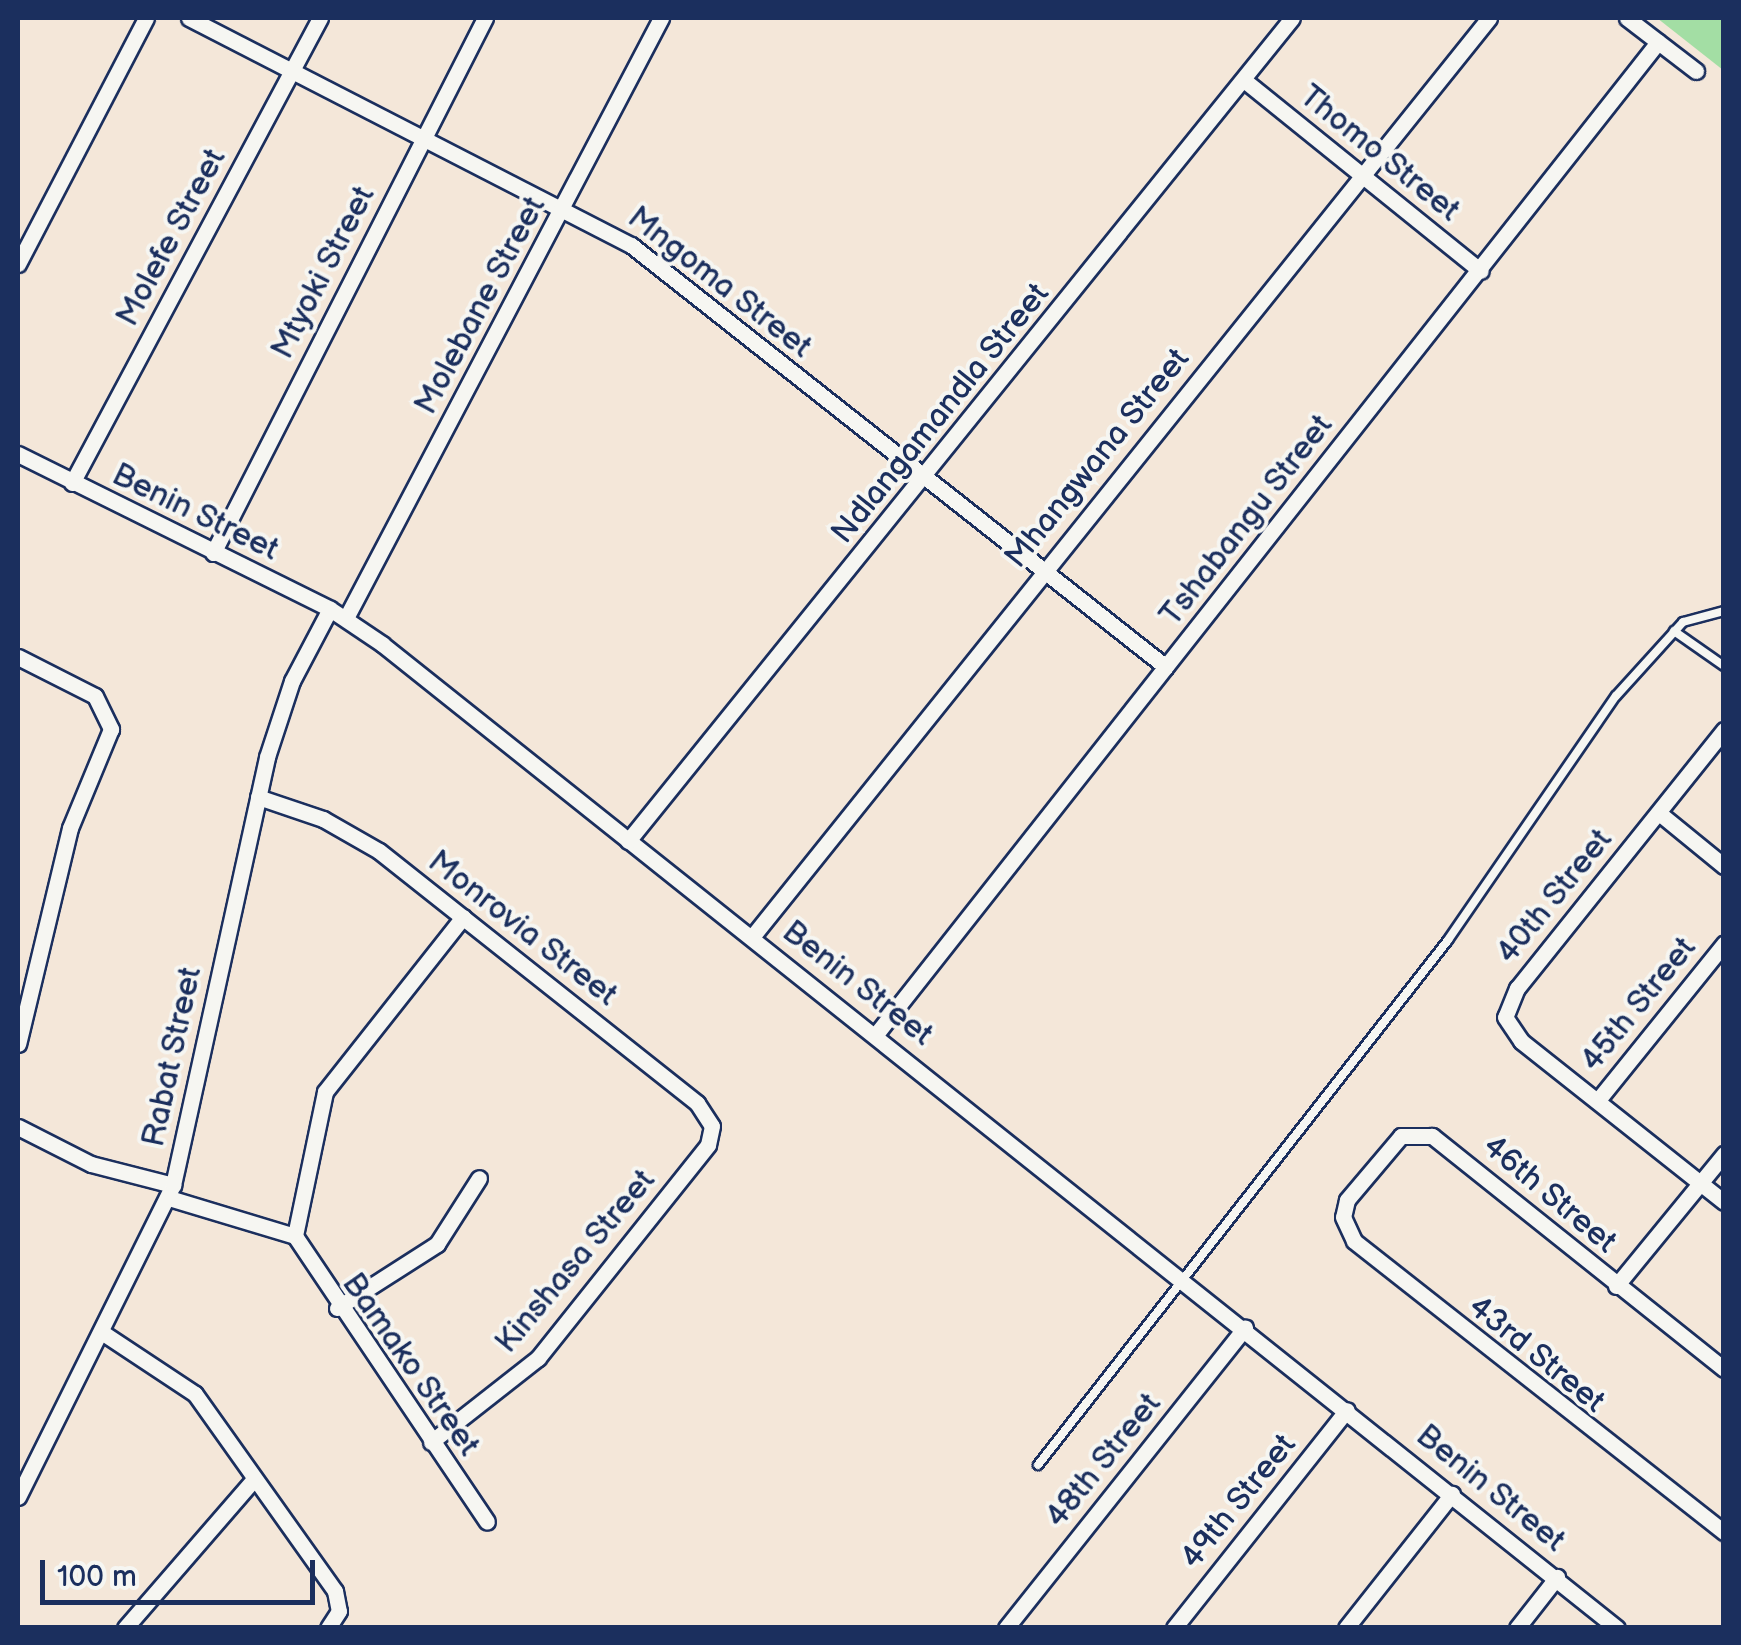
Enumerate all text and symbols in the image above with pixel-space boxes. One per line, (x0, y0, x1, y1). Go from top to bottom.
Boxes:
street label: Thomo Street (1291, 78, 1467, 230)
street label: Molefe Street (109, 143, 235, 333)
street label: Mtyoki Street (264, 180, 384, 366)
street label: Molebane Street (407, 190, 555, 422)
street label: Mngoma Street (619, 199, 819, 367)
street label: Ndlangamandla Street (824, 276, 1058, 552)
street label: Mhangwana Street (998, 341, 1198, 577)
street label: Tshabangu Street (1152, 408, 1342, 634)
street label: Benin Street (105, 456, 285, 570)
street label: 40th Street (1489, 822, 1621, 972)
street label: Monrovia Street (419, 843, 625, 1015)
street label: Benin Street (774, 913, 940, 1055)
street label: 45th Street (1573, 930, 1705, 1080)
street label: Rabat Street (135, 963, 211, 1151)
street label: 46th Street (1474, 1128, 1624, 1262)
street label: Kinshasa Street (488, 1162, 664, 1362)
street label: Bamako Street (333, 1266, 487, 1464)
street label: 43rd Street (1460, 1288, 1612, 1422)
street label: 48th Street (1038, 1386, 1170, 1536)
street label: Benin Street (1408, 1417, 1572, 1561)
street label: 49th Street (1173, 1427, 1305, 1577)
scale bar (45, 1540, 320, 1602)
text: 100 m (57, 1559, 137, 1595)

